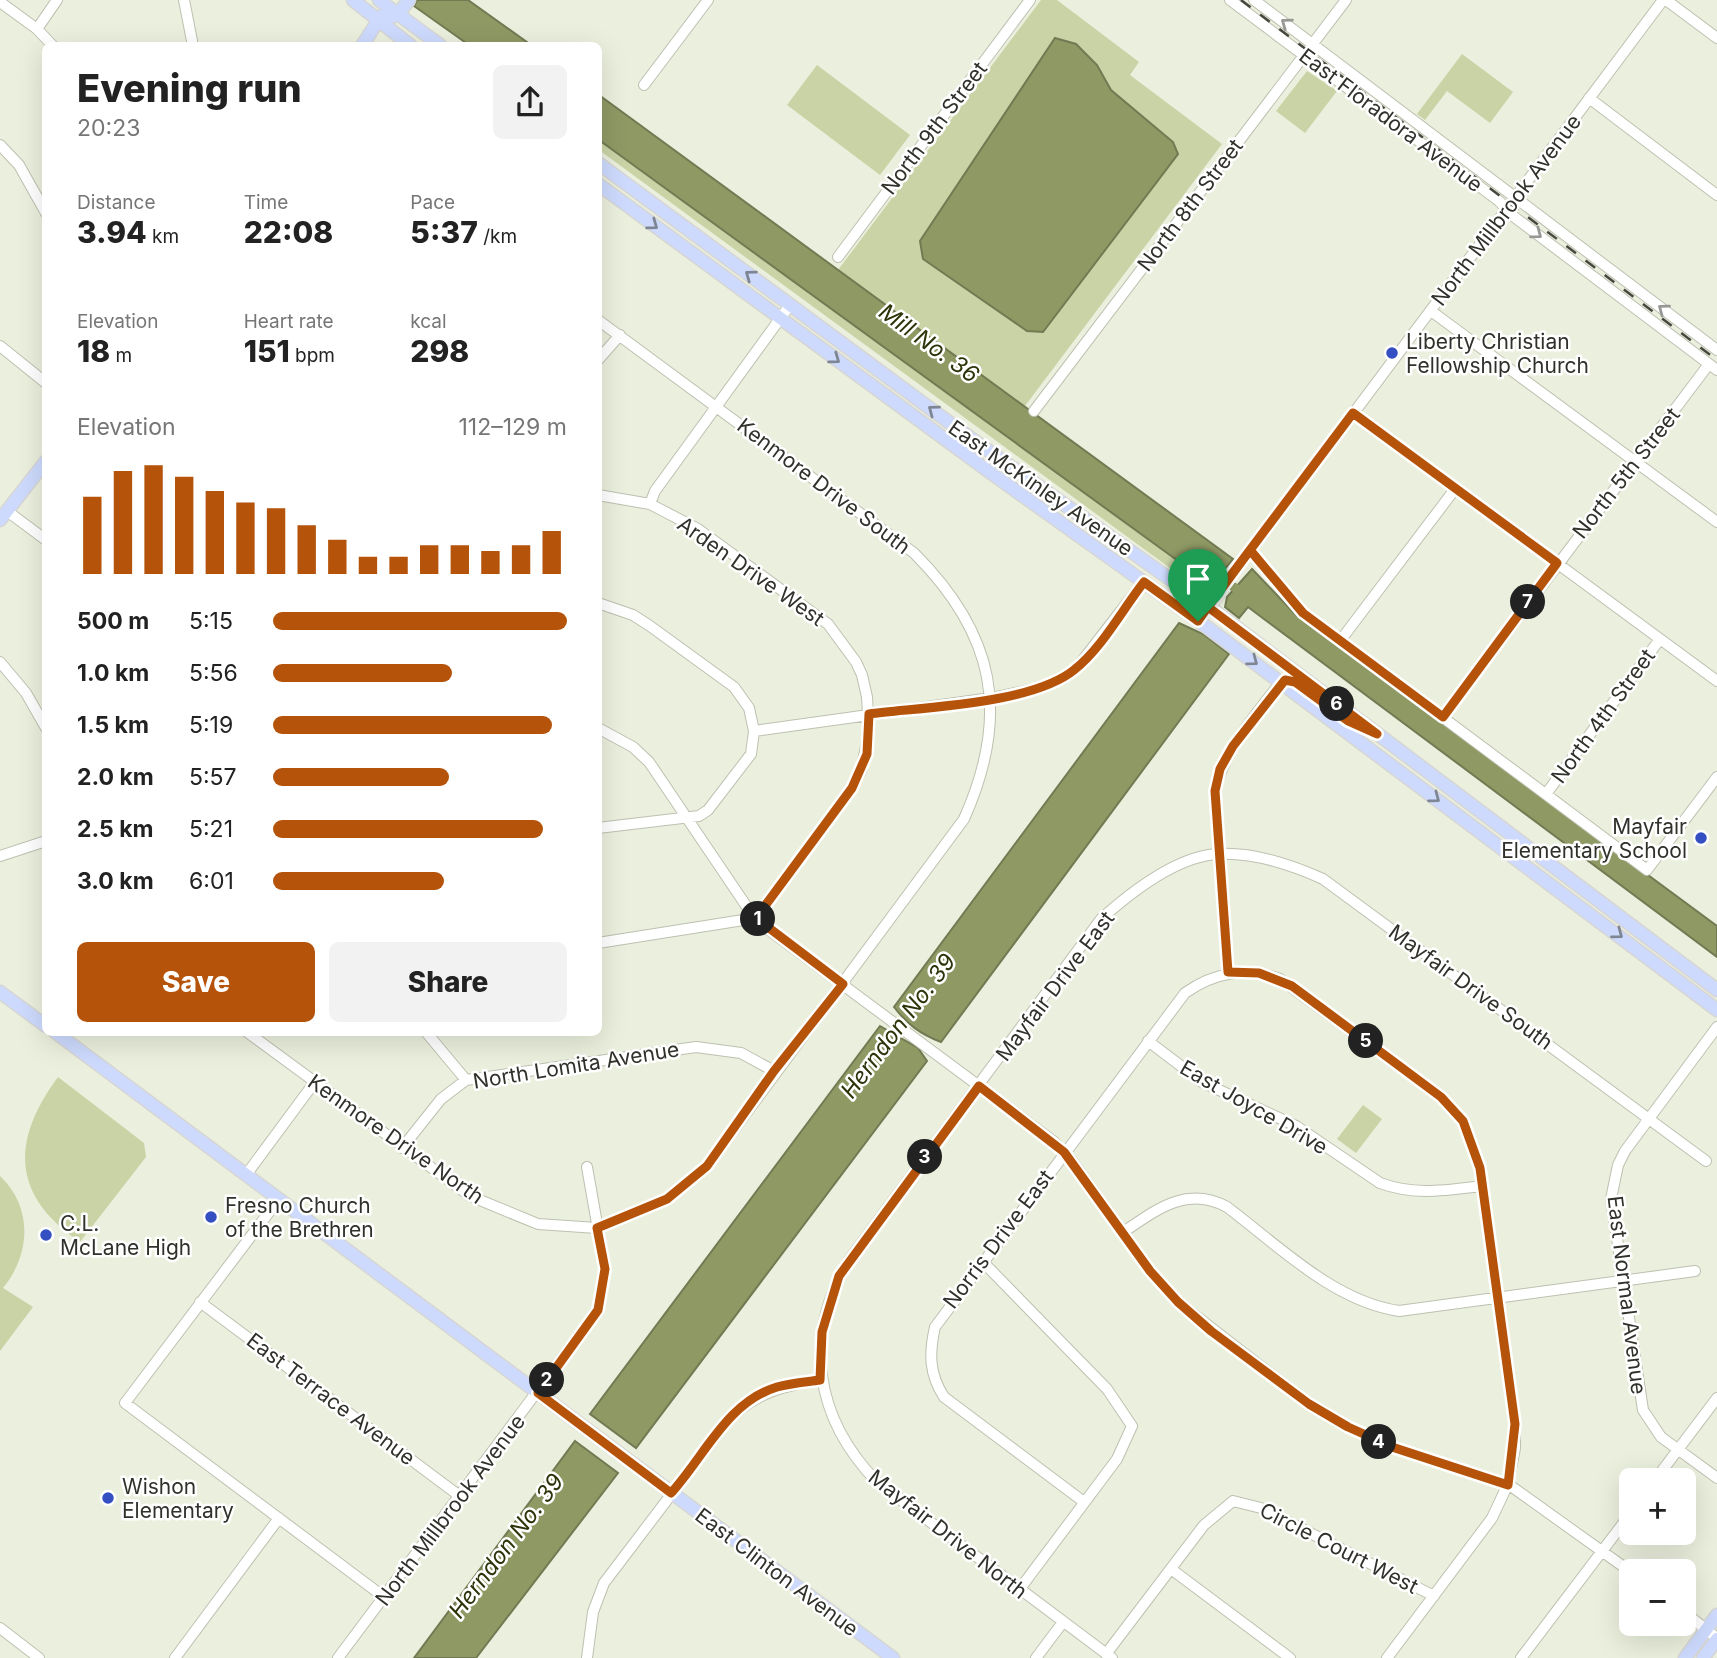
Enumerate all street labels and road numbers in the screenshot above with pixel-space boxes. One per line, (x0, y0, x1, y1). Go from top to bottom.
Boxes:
street label: East Floradora Avenue (1294, 43, 1488, 197)
street label: North 9th Street (876, 57, 992, 199)
street label: North Millbrook Avenue (1426, 109, 1586, 311)
street label: North 8th Street (1132, 134, 1248, 276)
street label: North 5th Street (1567, 403, 1685, 543)
street label: Kenmore Drive South (732, 413, 916, 559)
street label: East McKinley Avenue (944, 415, 1138, 561)
street label: Arden Drive West (673, 511, 829, 631)
street label: North 4th Street (1546, 644, 1660, 788)
street label: Mayfair Drive East (991, 906, 1120, 1066)
street label: Mayfair Drive South (1384, 919, 1558, 1055)
street label: North Lomita Avenue (471, 1036, 681, 1094)
street label: East Joyce Drive (1176, 1055, 1332, 1159)
street label: Kenmore Drive North (303, 1069, 489, 1209)
street label: Norris Drive East (938, 1165, 1058, 1313)
street label: East Normal Avenue (1602, 1194, 1652, 1396)
street label: East Terrace Avenue (242, 1328, 420, 1470)
street label: North Millbrook Avenue (370, 1409, 530, 1611)
street label: Mayfair Drive North (864, 1464, 1032, 1604)
street label: Circle Court West (1256, 1497, 1422, 1599)
street label: East Clinton Avenue (691, 1503, 863, 1641)

